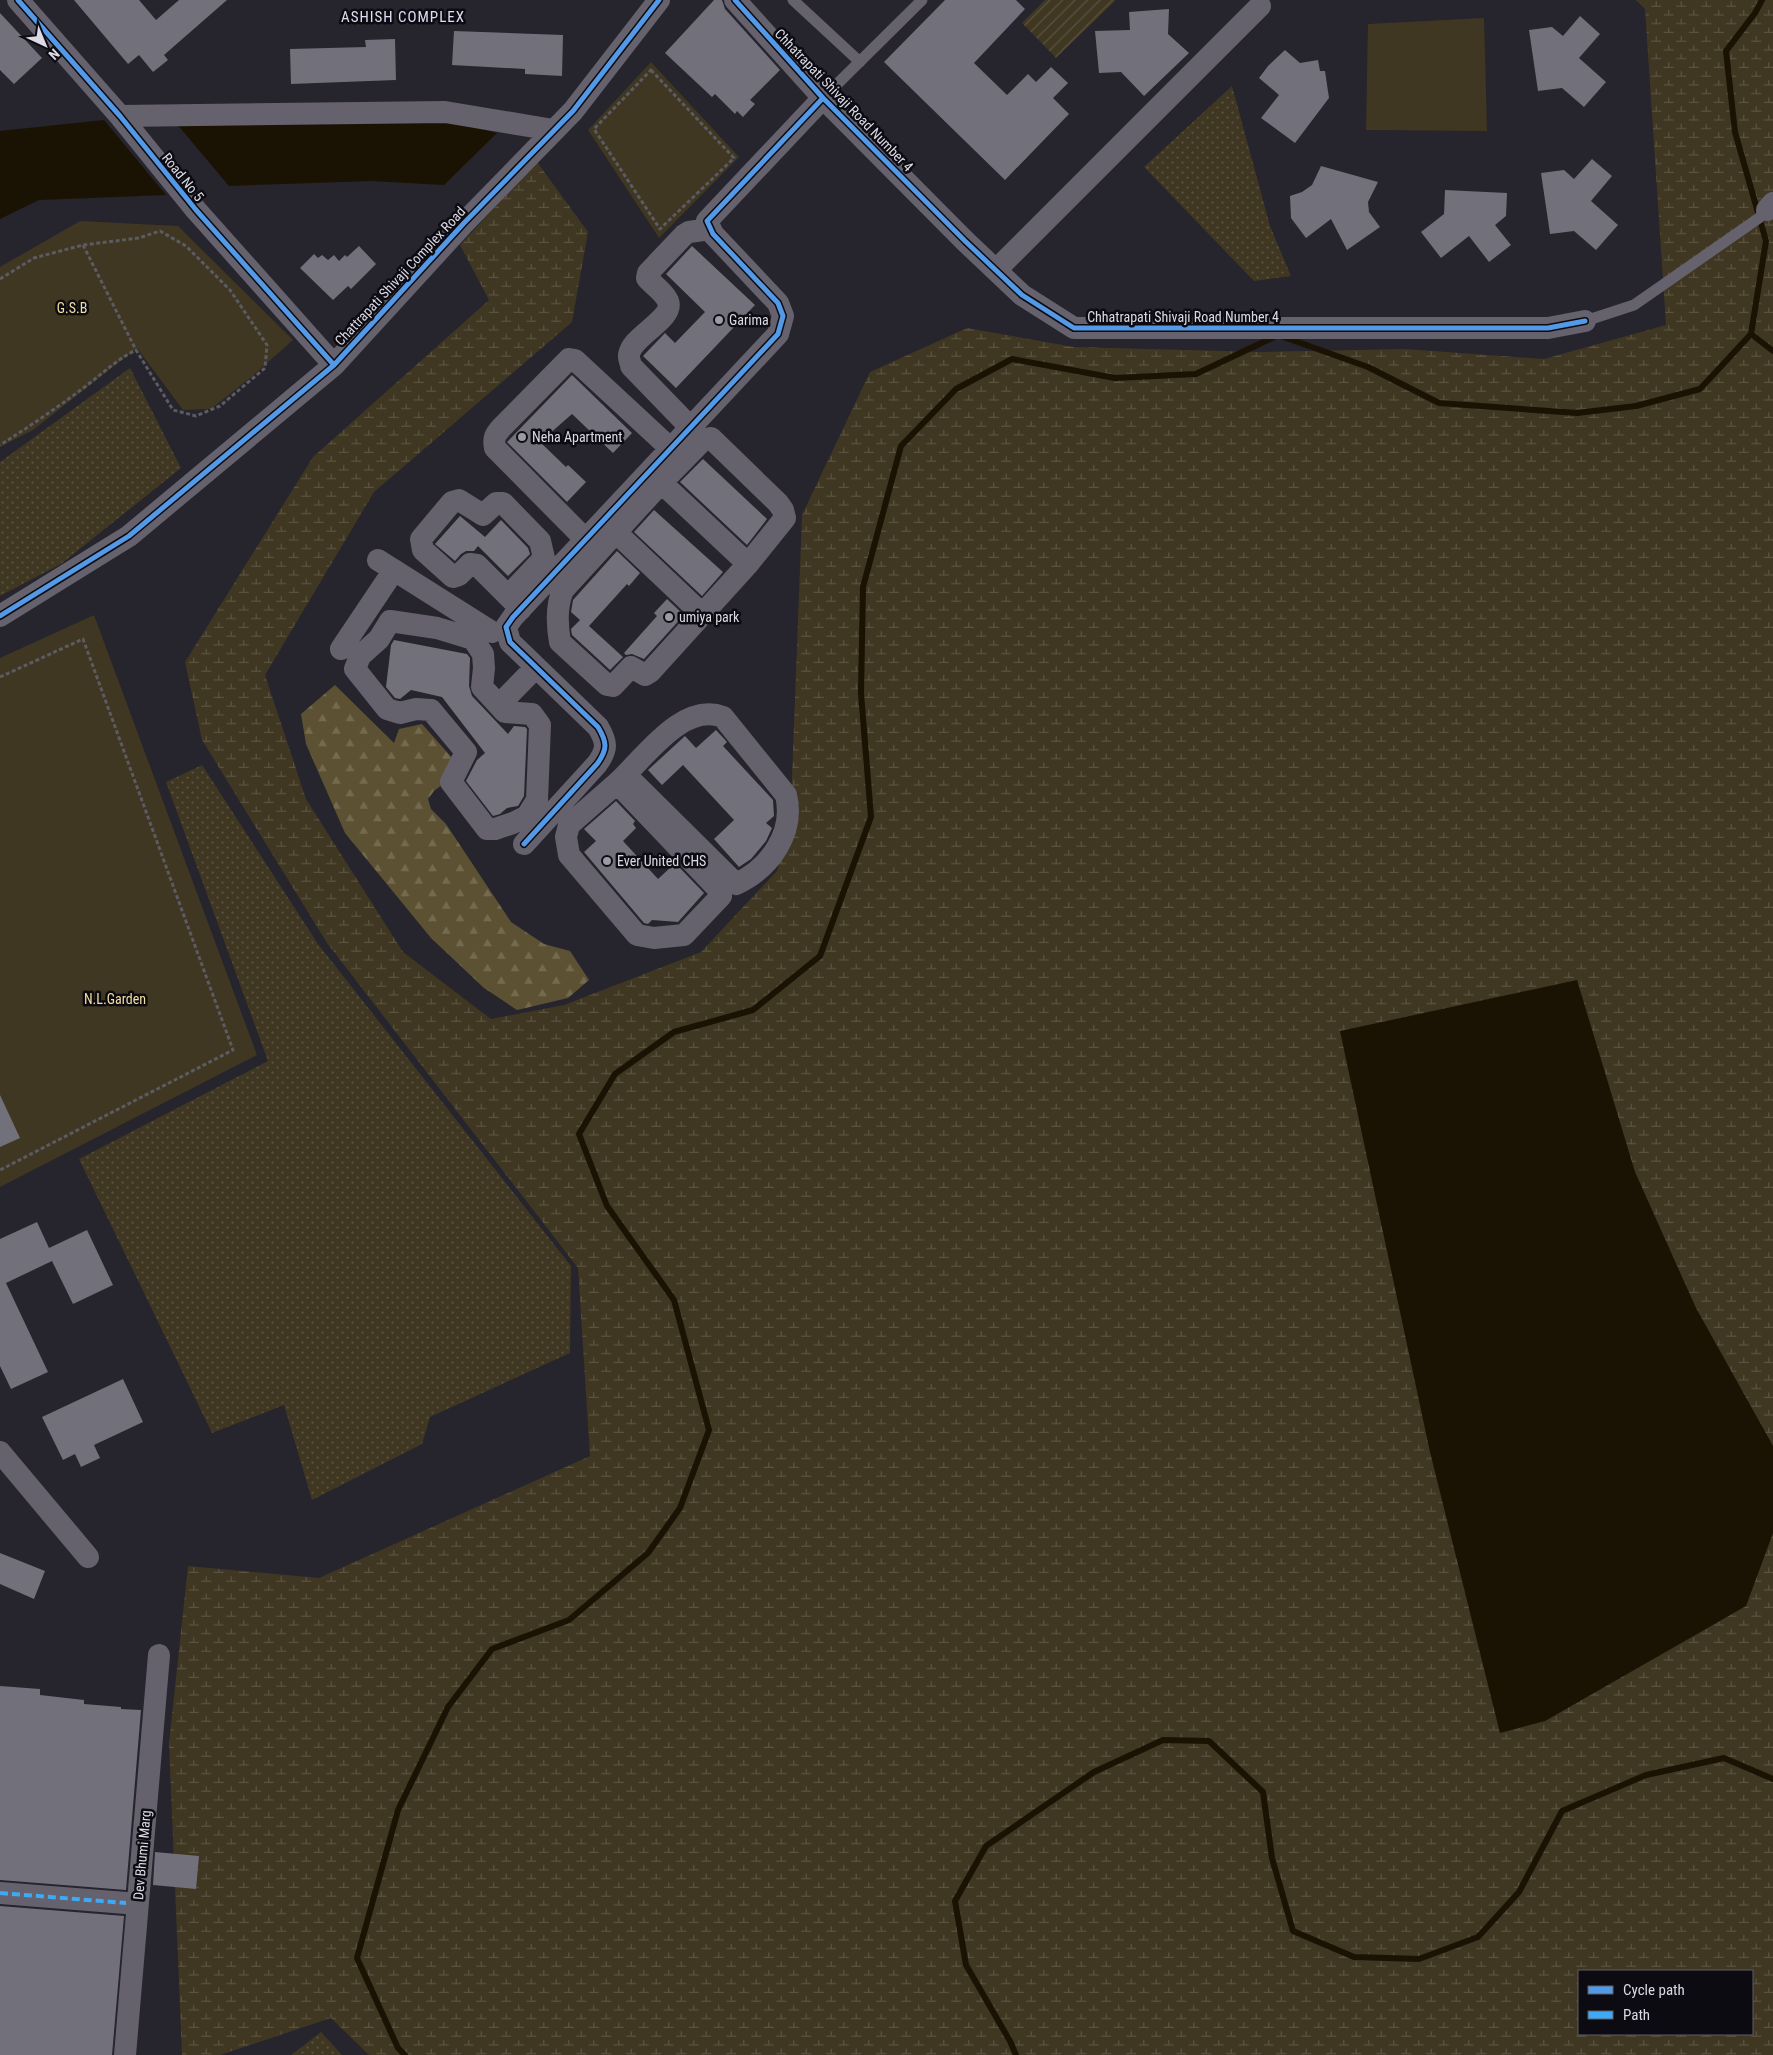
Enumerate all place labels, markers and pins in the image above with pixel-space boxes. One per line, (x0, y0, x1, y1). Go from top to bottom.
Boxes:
place label: Garima (729, 312, 769, 328)
marker: Garima (713, 314, 725, 326)
place label: Neha Apartment (532, 429, 622, 445)
marker: Neha Apartment (516, 431, 528, 443)
place label: umiya park (679, 609, 740, 625)
marker: umiya park (663, 611, 675, 623)
place label: Ever United CHS (617, 853, 706, 869)
marker: Ever United CHS (601, 855, 613, 867)

